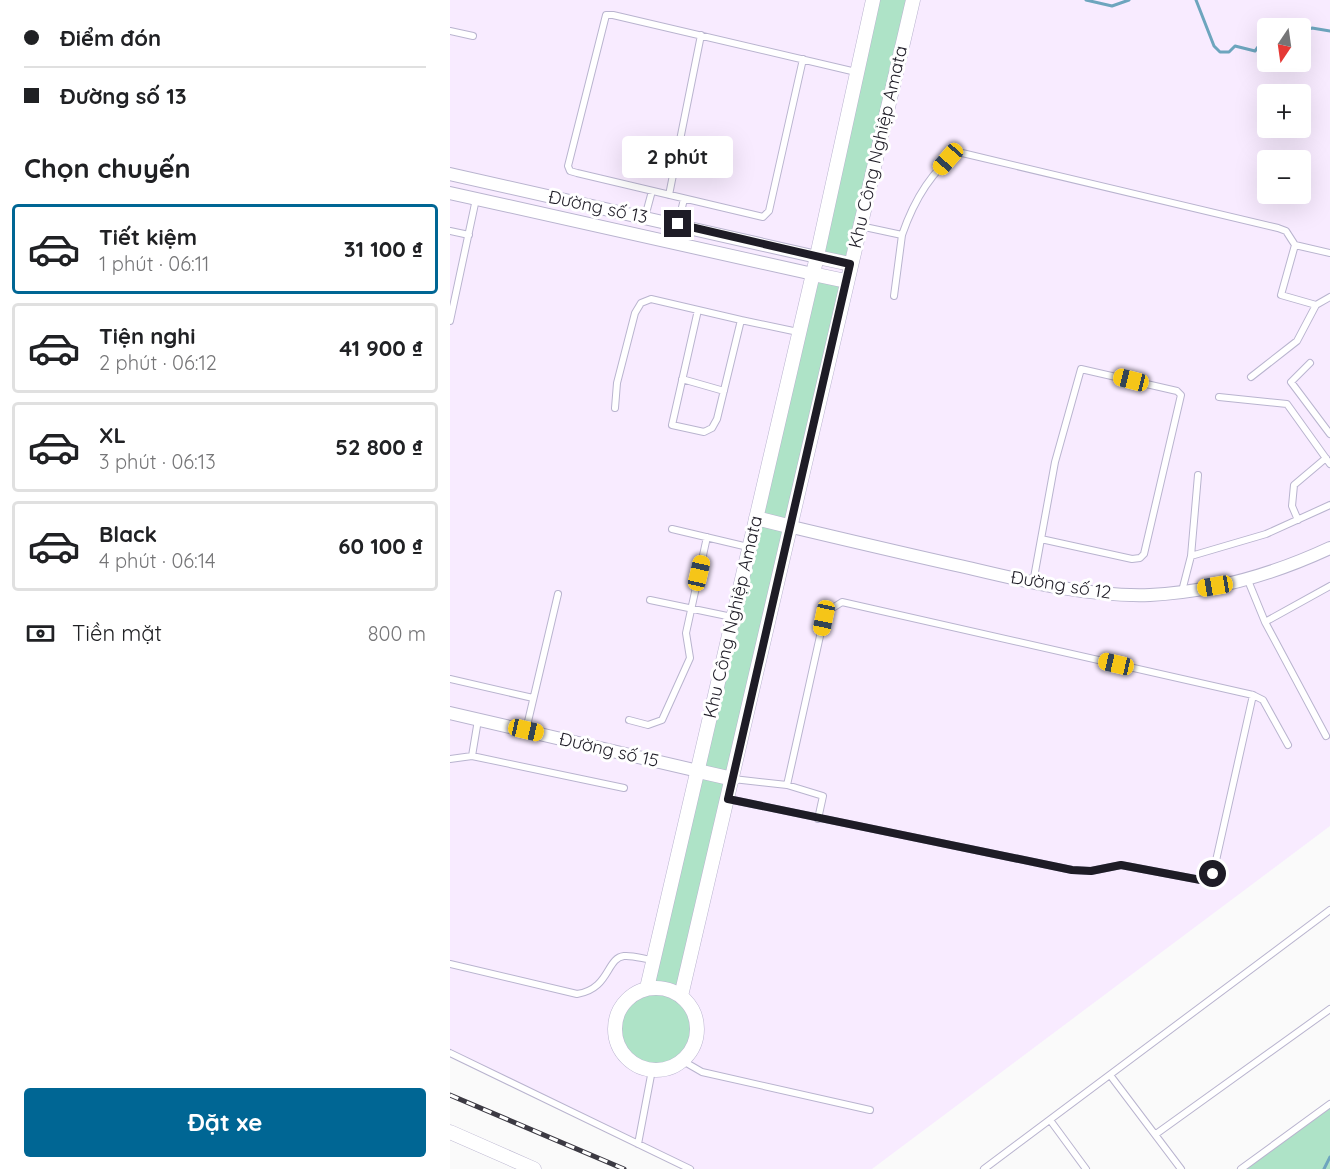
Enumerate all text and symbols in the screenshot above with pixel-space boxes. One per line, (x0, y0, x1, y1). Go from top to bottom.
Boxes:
north arrow (1257, 18, 1311, 72)
map controls (1257, 18, 1311, 204)
text: Điểm đón (60, 24, 161, 52)
street label: Khu Công Nghiệp Amata (843, 43, 912, 250)
text: Đường số 13 (60, 82, 187, 110)
button: + (1257, 84, 1311, 138)
callout: 2 phút (622, 137, 734, 179)
car (929, 140, 967, 178)
text: 2 phút (647, 144, 708, 169)
button: − (1257, 150, 1311, 204)
text: Chọn chuyến (24, 151, 191, 185)
street label: Đường số 13 (546, 185, 650, 228)
route end (664, 210, 691, 237)
icon: car (27, 222, 81, 276)
text: Tiết kiệm (99, 223, 197, 251)
text: 31 100 ₫ (344, 235, 423, 263)
text: 1 phút · 06:11 (99, 251, 210, 276)
icon: car (27, 321, 81, 375)
text: Tiện nghi (99, 322, 195, 350)
text: 41 900 ₫ (339, 334, 423, 362)
text: 2 phút · 06:12 (99, 350, 217, 375)
car (1111, 367, 1151, 393)
icon: car (27, 420, 81, 474)
text: XL (99, 421, 126, 449)
text: 52 800 ₫ (335, 433, 423, 461)
text: 3 phút · 06:13 (99, 449, 216, 474)
street label: Khu Công Nghiệp Amata (698, 513, 767, 720)
icon: car (27, 519, 81, 573)
text: Black (99, 520, 157, 548)
text: 60 100 ₫ (338, 532, 423, 560)
text: 4 phút · 06:14 (99, 548, 216, 573)
car (686, 553, 712, 593)
street label: Đường số 12 (1009, 565, 1113, 604)
car (1196, 574, 1234, 598)
car (811, 599, 837, 637)
icon: cash (24, 617, 57, 650)
text: Tiền mặt (72, 619, 162, 647)
text: 800 m (368, 621, 426, 646)
car (1096, 651, 1136, 677)
car (506, 717, 546, 743)
street label: Đường số 15 (557, 727, 661, 772)
route start (1199, 860, 1226, 887)
button: Đặt xe (24, 1088, 426, 1157)

